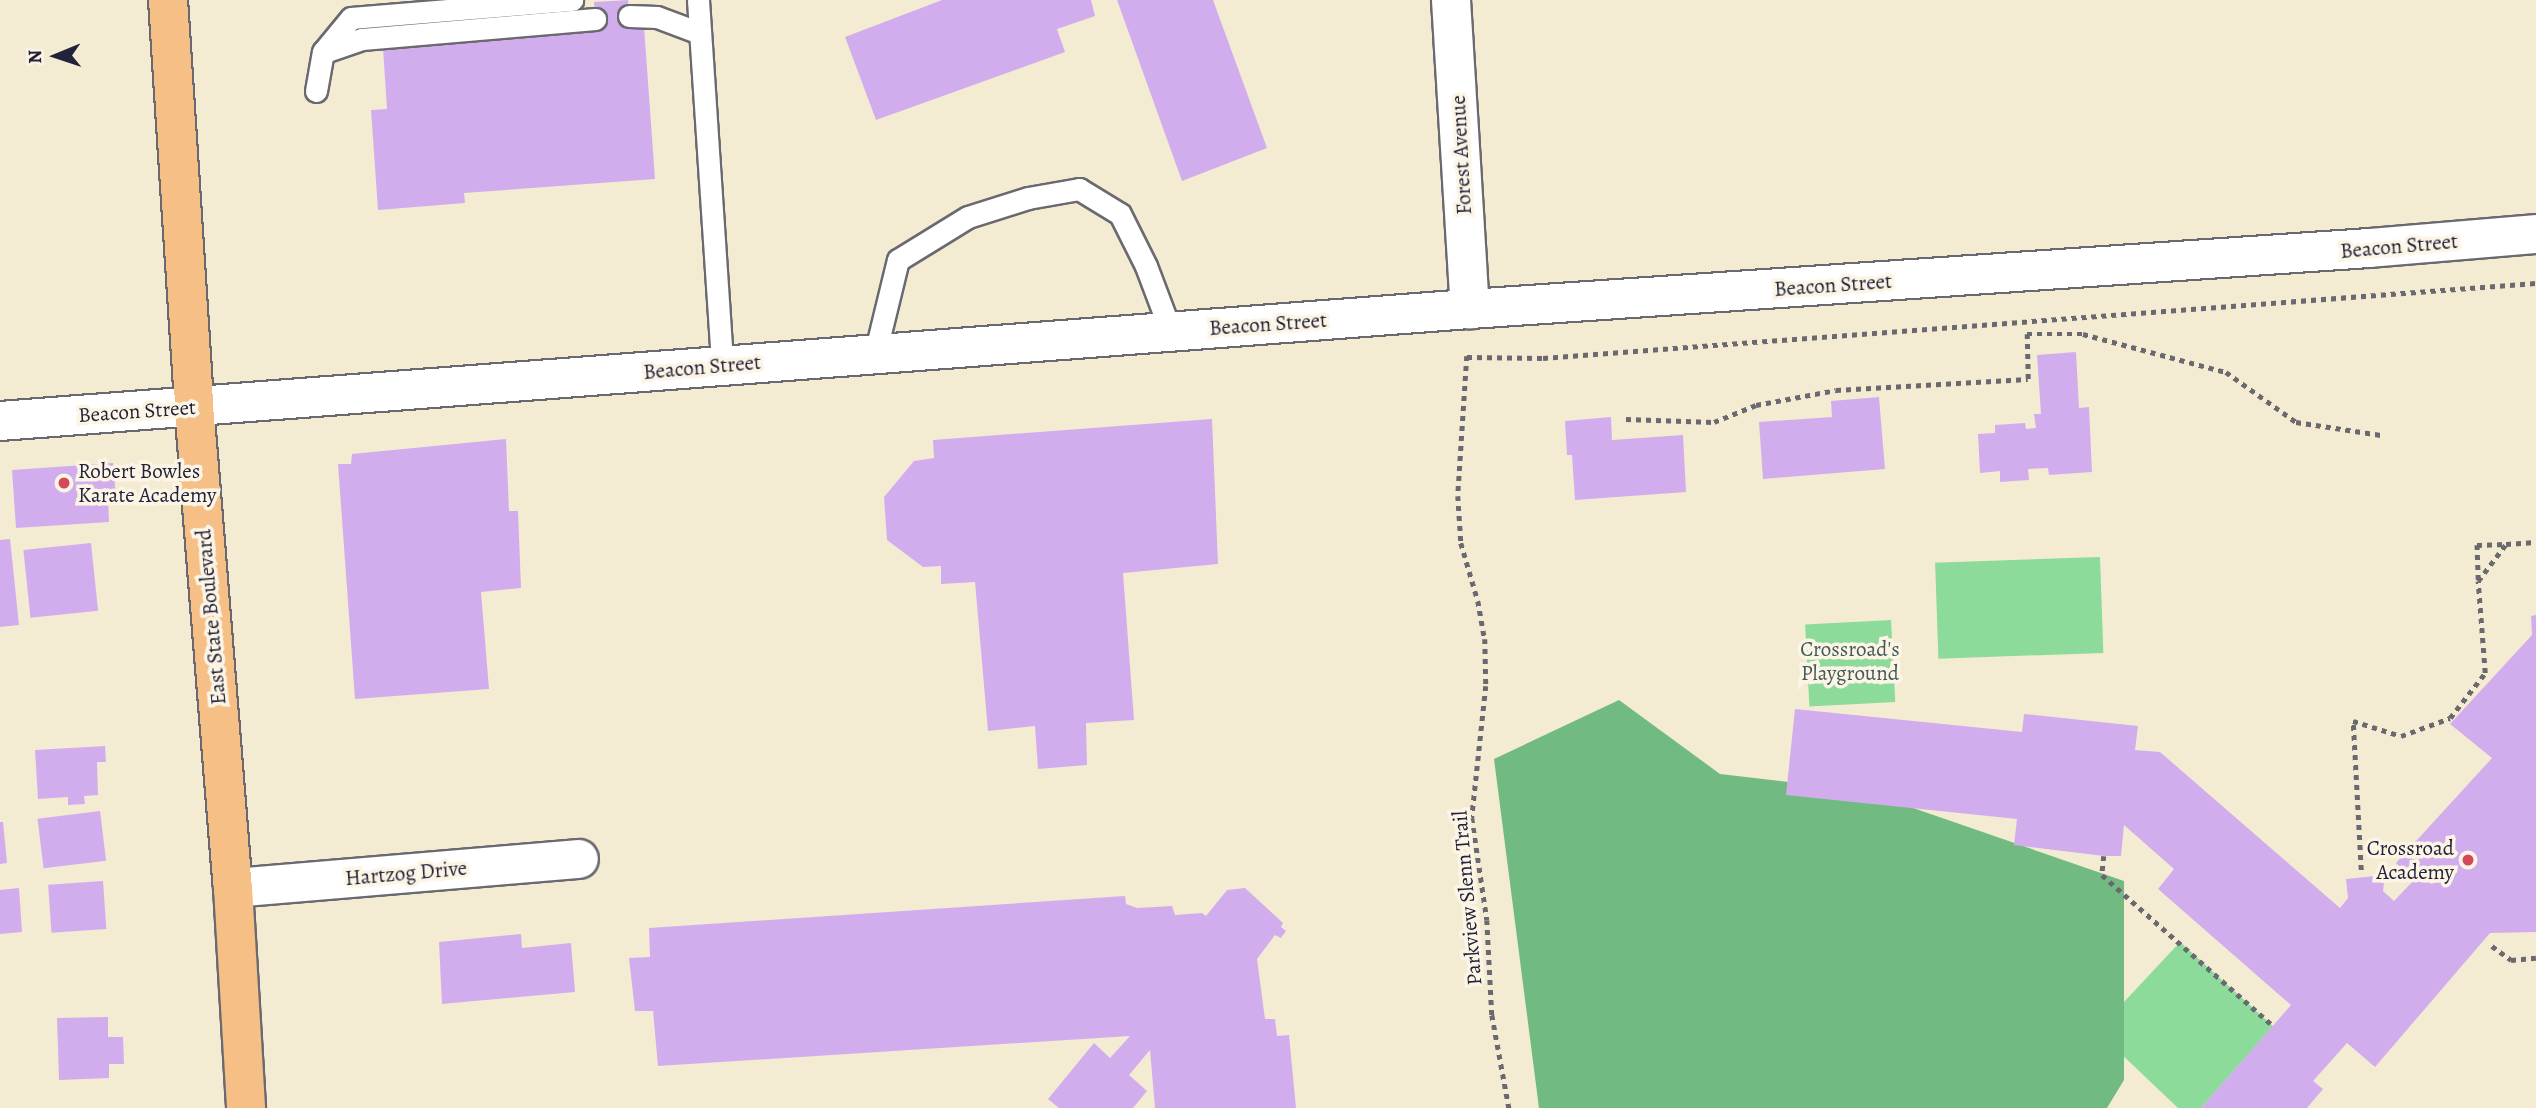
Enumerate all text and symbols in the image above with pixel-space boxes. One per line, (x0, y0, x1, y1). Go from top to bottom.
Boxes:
north arrow (21, 21, 91, 91)
text: N (22, 49, 48, 64)
street label: Forest Avenue (1445, 95, 1477, 215)
street label: Beacon Street (2339, 228, 2459, 264)
street label: Beacon Street (1773, 268, 1893, 302)
street label: Beacon Street (1208, 307, 1328, 341)
street label: Beacon Street (642, 349, 762, 385)
street label: Beacon Street (77, 394, 197, 428)
place label: Robert Bowles Karate Academy (78, 458, 216, 508)
marker: Robert Bowles Karate Academy (56, 475, 72, 491)
street label: East State Boulevard (191, 528, 231, 706)
park label: Crossroad's Playground (1800, 636, 1900, 686)
street label: Parkview Slenn Trail (1447, 810, 1487, 986)
place label: Crossroad Academy (2367, 835, 2454, 885)
marker: Crossroad Academy (2460, 852, 2476, 868)
street label: Hartzog Drive (344, 855, 468, 891)

